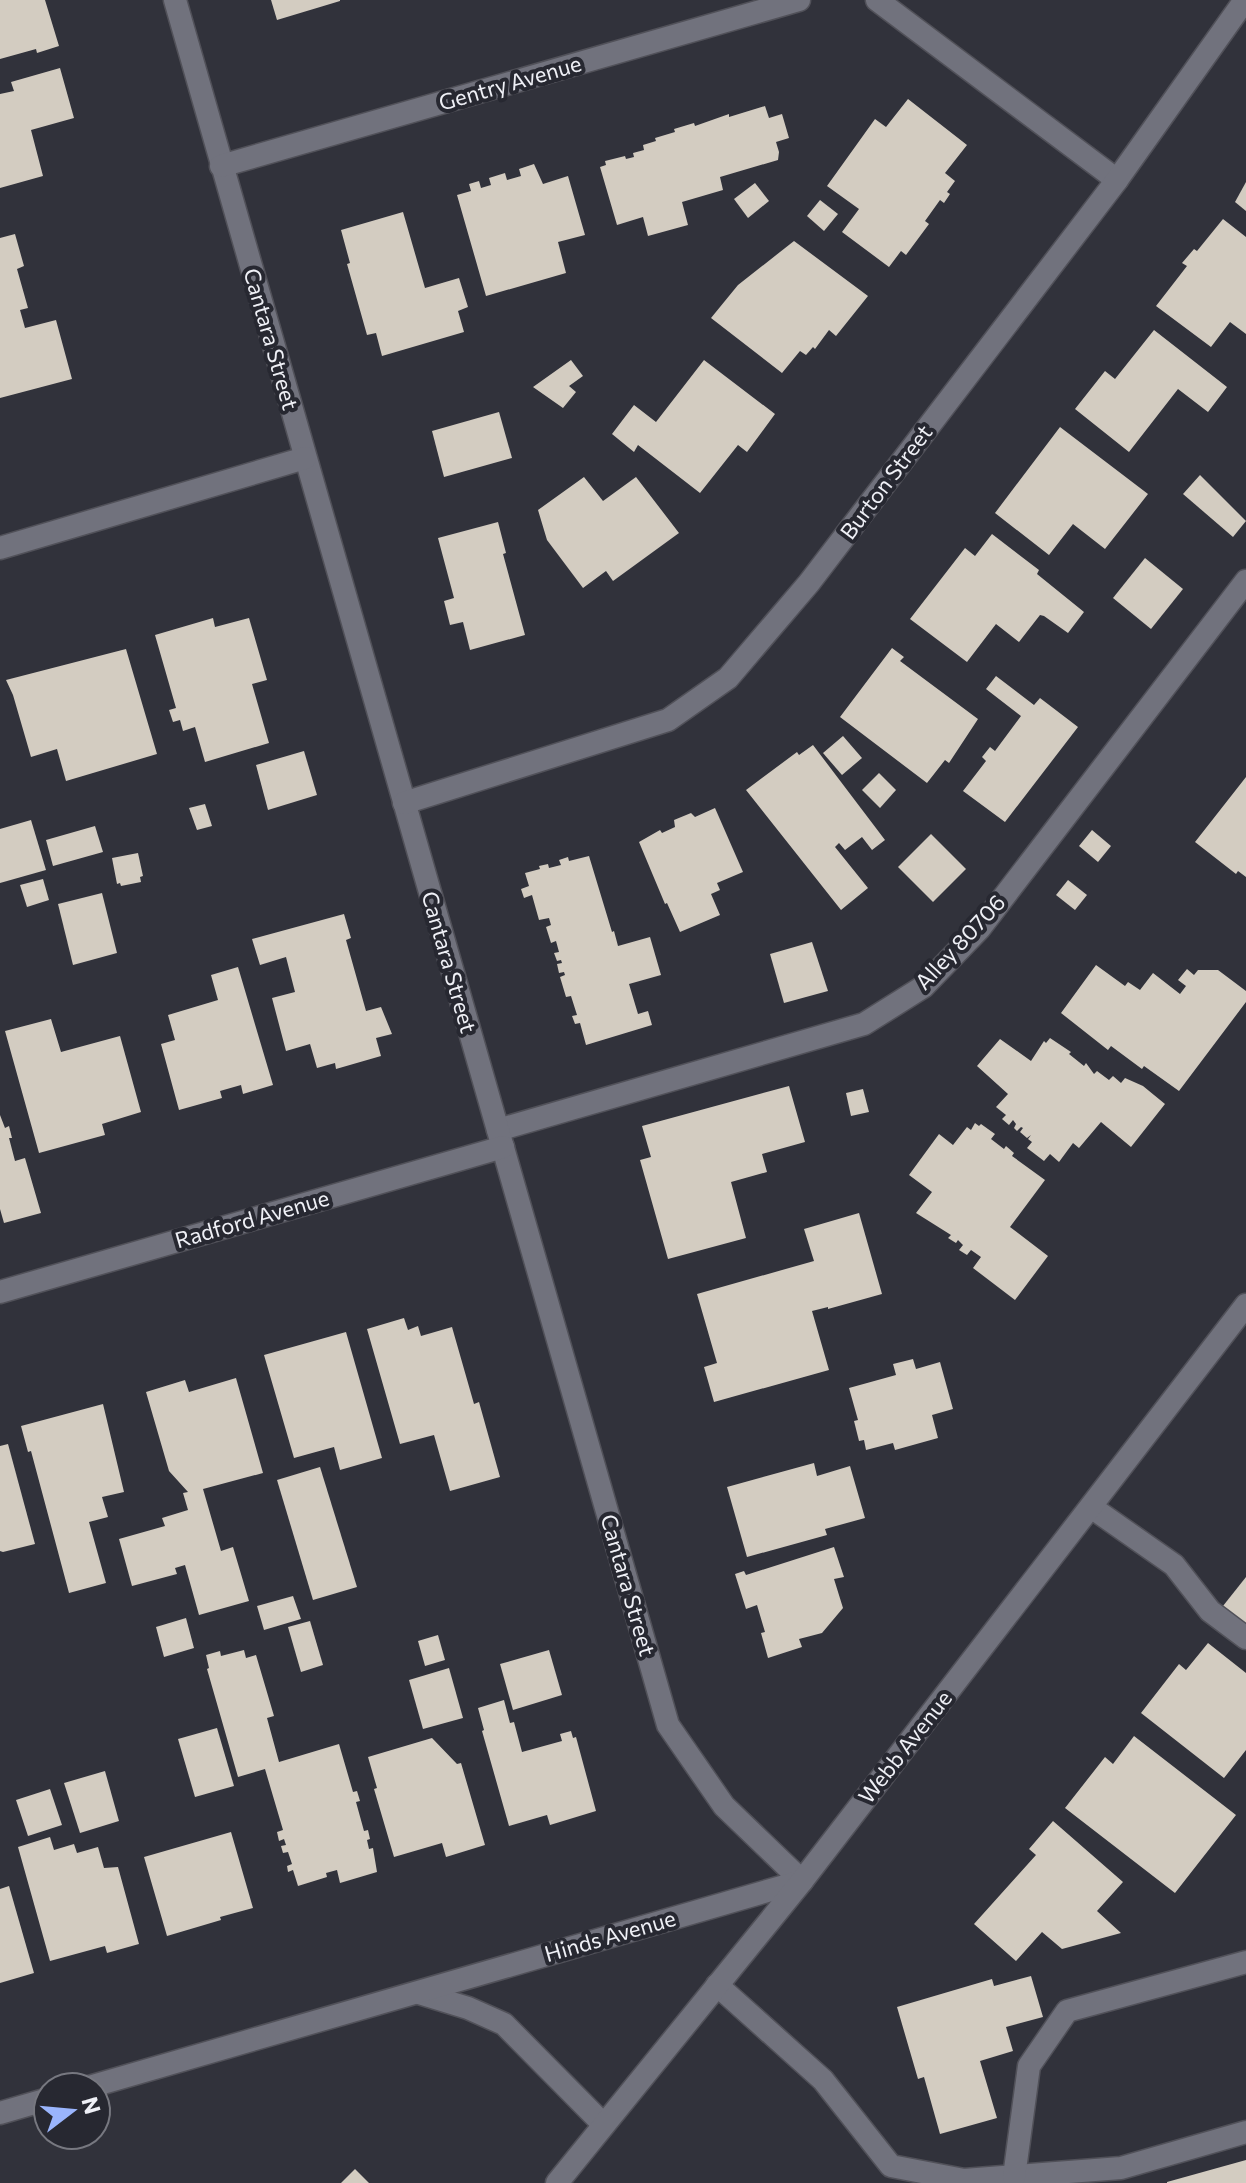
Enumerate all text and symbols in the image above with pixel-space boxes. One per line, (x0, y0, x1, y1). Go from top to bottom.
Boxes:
street label: Gentry Avenue (435, 49, 584, 116)
street label: Cantara Street (238, 265, 305, 413)
street label: Burton Street (834, 419, 937, 544)
street label: Cantara Street (416, 888, 483, 1036)
street label: Alley 80706 (909, 889, 1010, 995)
street label: Radford Avenue (172, 1184, 332, 1253)
street label: Cantara Street (595, 1511, 662, 1659)
street label: Webb Avenue (852, 1685, 957, 1809)
street label: Hinds Avenue (541, 1904, 678, 1967)
north arrow (32, 2071, 112, 2151)
text: N (76, 2094, 107, 2117)

